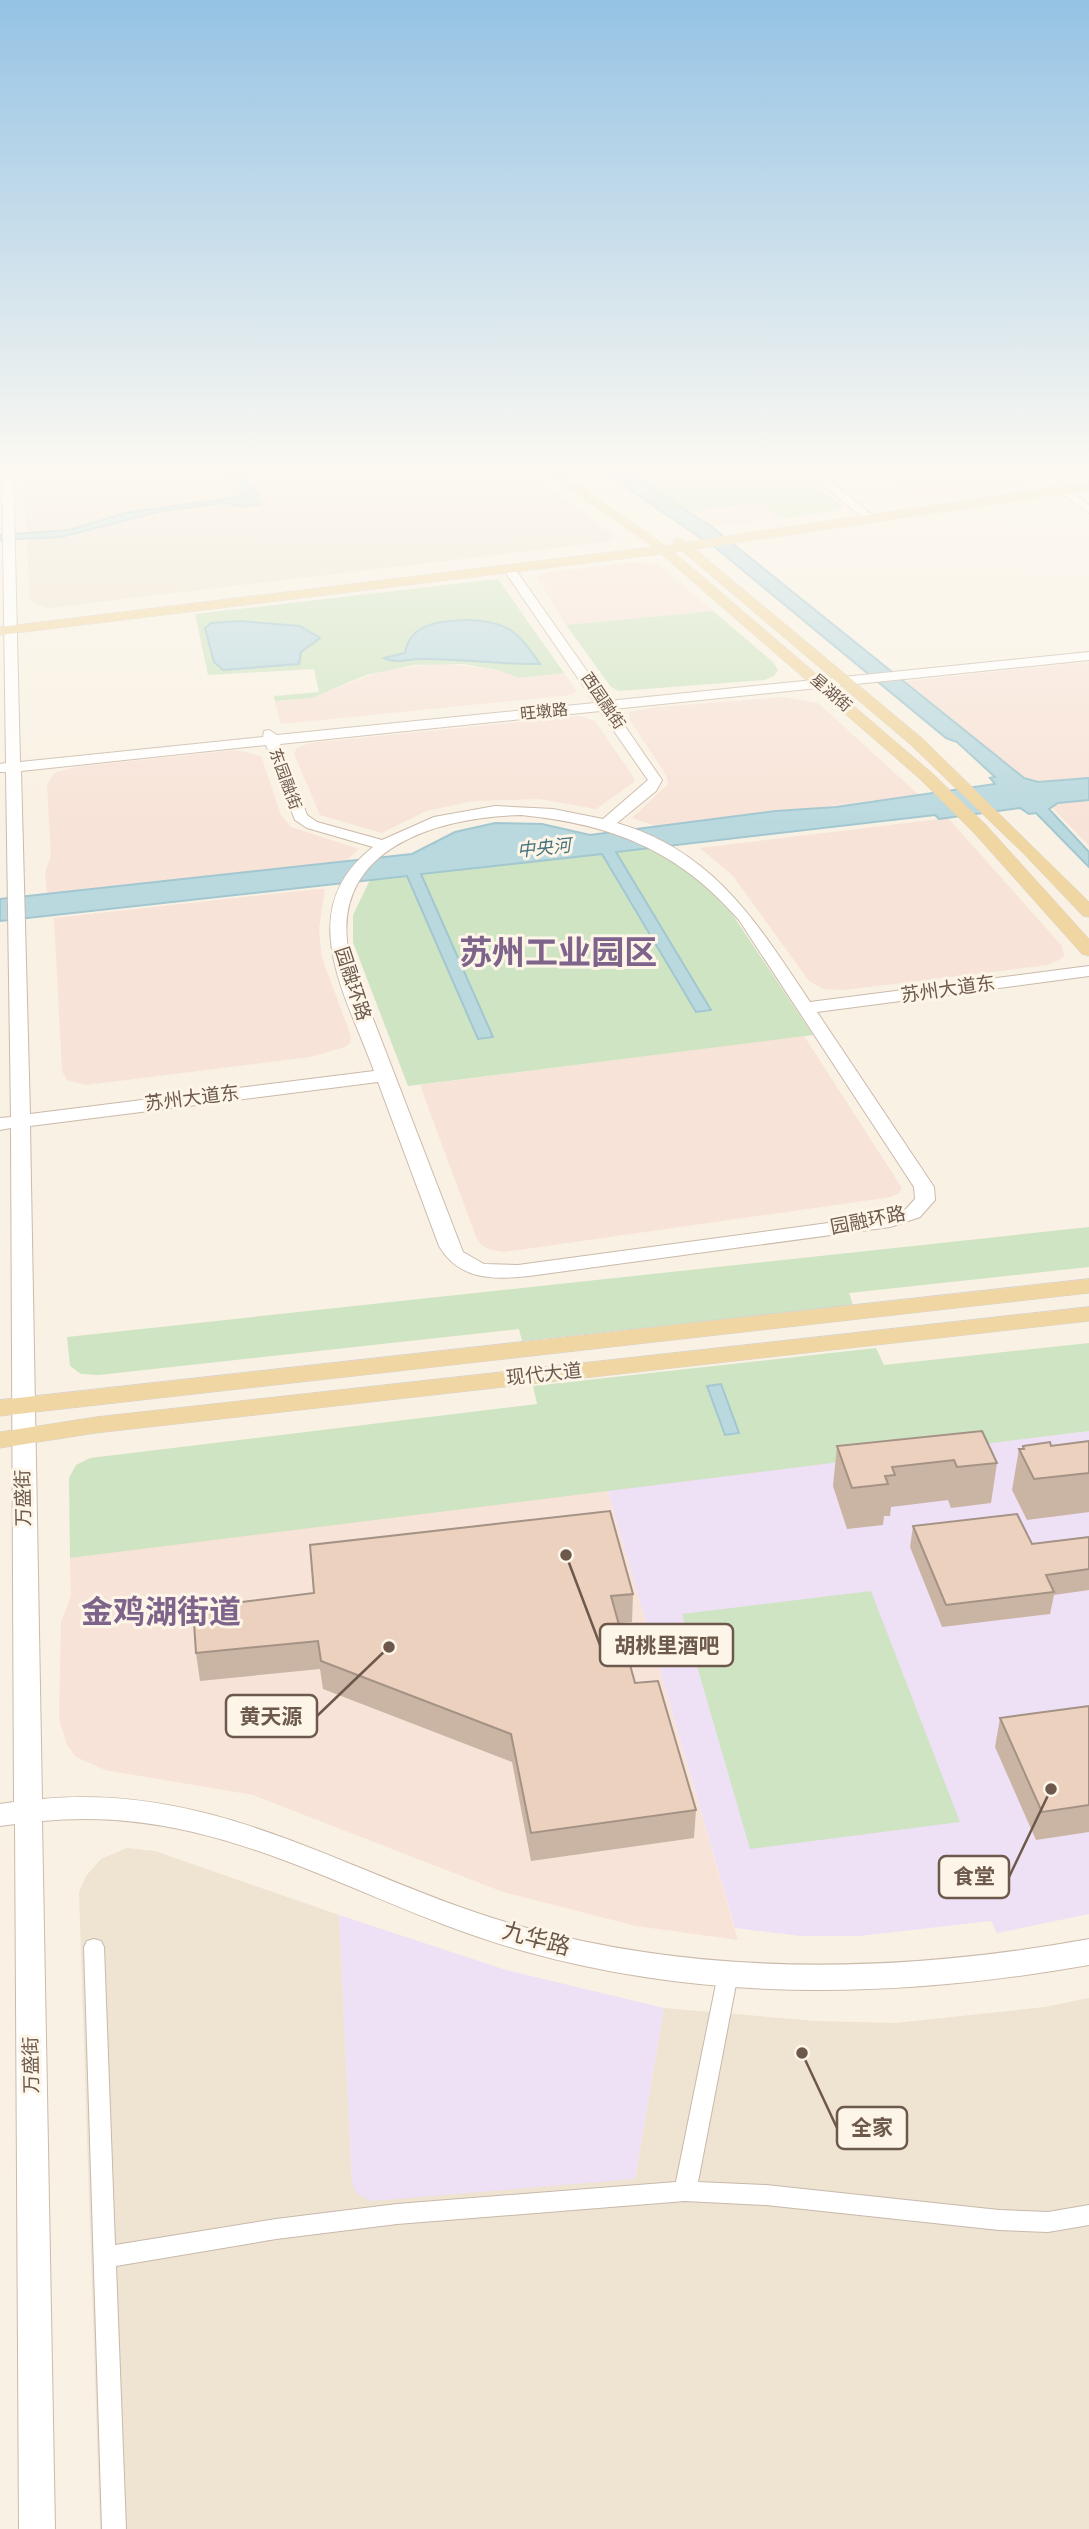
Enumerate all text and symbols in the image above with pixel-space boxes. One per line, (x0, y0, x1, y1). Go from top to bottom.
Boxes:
street label: 西园融街 (578, 669, 628, 732)
street label: 星湖街 (808, 670, 855, 715)
street label: 旺墩路 (519, 701, 569, 722)
street label: 东园融街 (267, 746, 304, 812)
water label: 中央河 (516, 835, 575, 861)
district label: 苏州工业园区 (459, 935, 657, 971)
street label: 园融环路 (331, 945, 374, 1023)
street label: 苏州大道东 (899, 972, 996, 1006)
street label: 苏州大道东 (143, 1082, 240, 1114)
street label: 园融环路 (829, 1203, 907, 1238)
street label: 现代大道 (505, 1361, 583, 1388)
street label: 万盛街 (12, 1469, 34, 1527)
district label: 金鸡湖街道 (81, 1595, 241, 1629)
callout: 胡桃里酒吧 (600, 1624, 733, 1666)
text: 胡桃里酒吧 (615, 1635, 720, 1657)
callout: 黄天源 (226, 1695, 317, 1737)
text: 黄天源 (240, 1706, 303, 1728)
callout: 食堂 (939, 1856, 1009, 1898)
text: 食堂 (953, 1865, 995, 1888)
street label: 九华路 (500, 1918, 573, 1960)
street label: 万盛街 (20, 2036, 42, 2094)
callout: 全家 (837, 2107, 907, 2149)
text: 全家 (851, 2116, 893, 2139)

